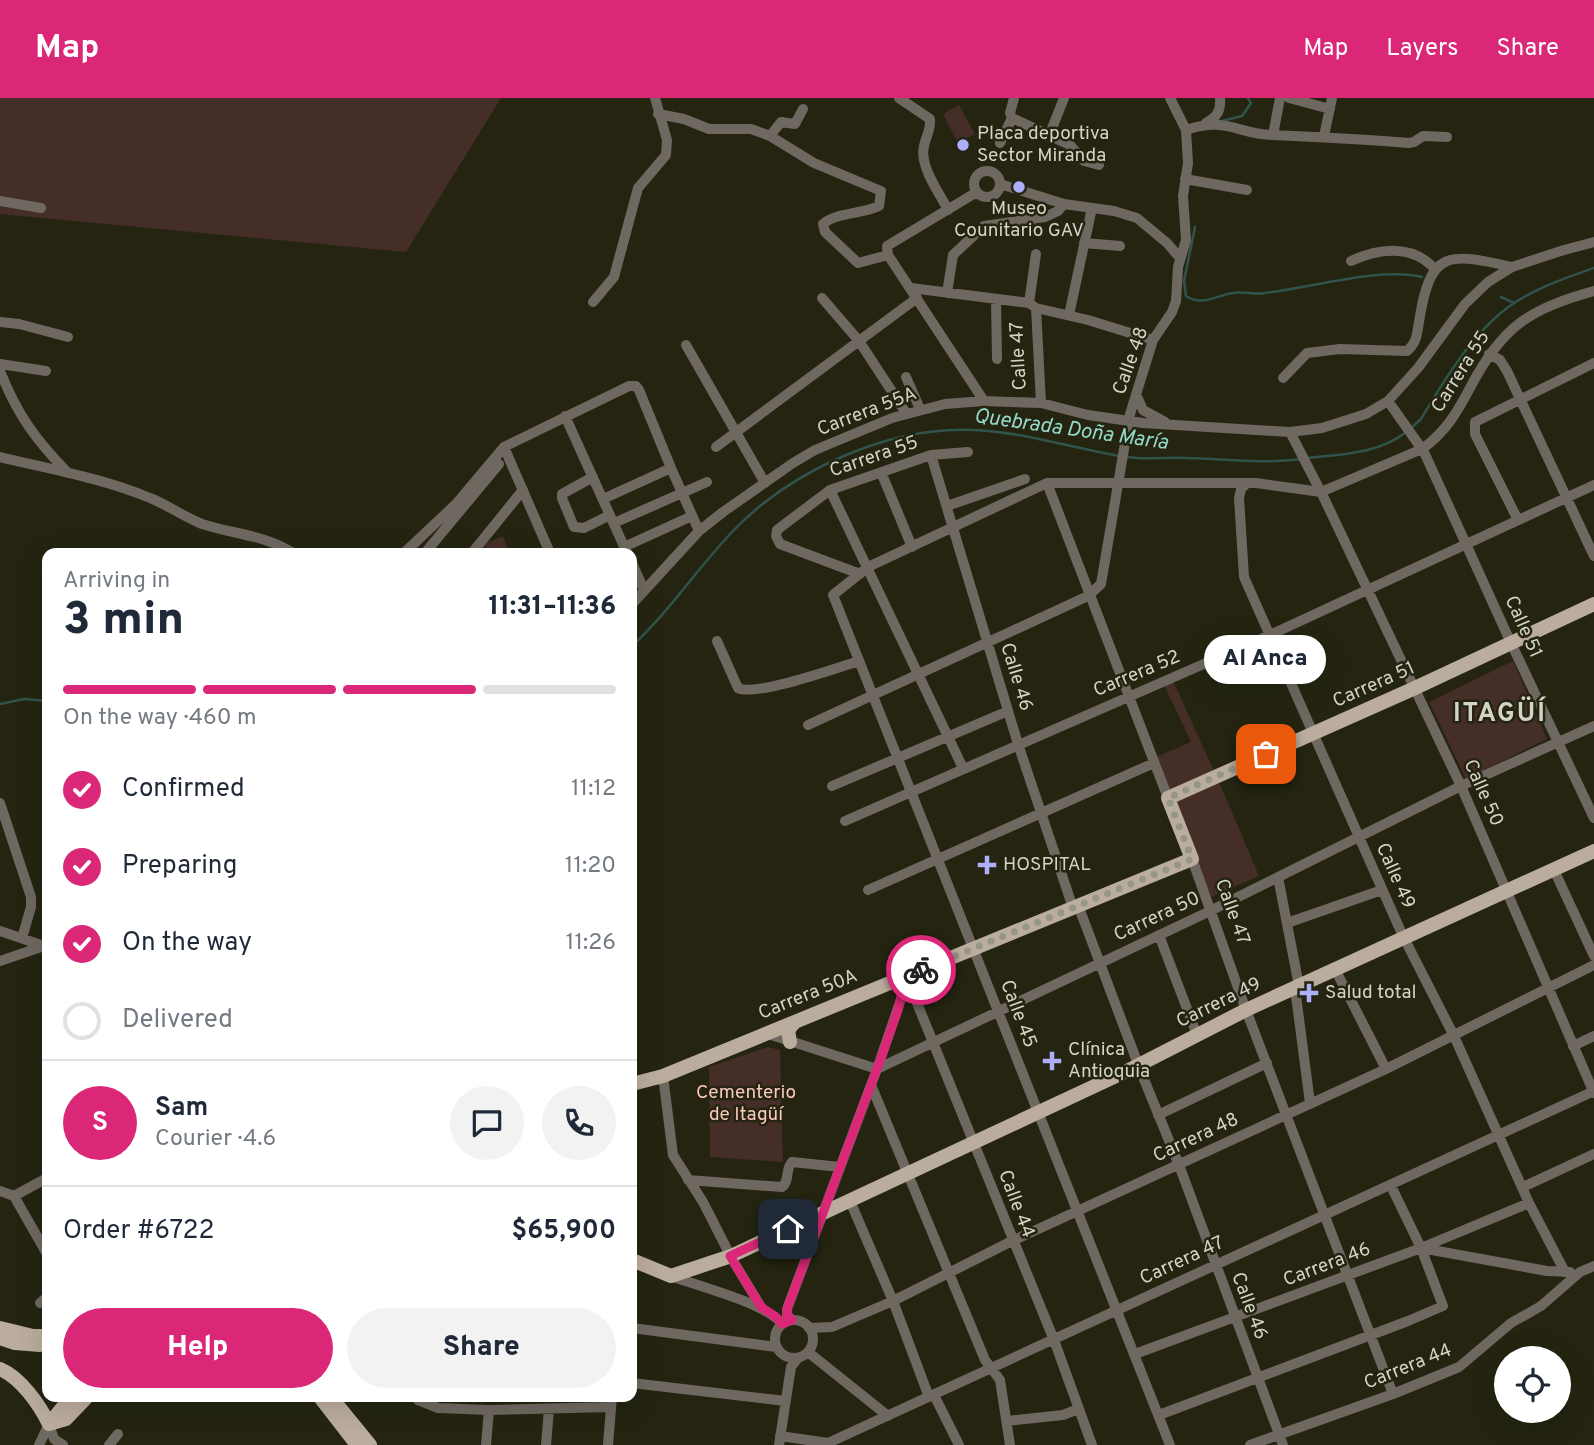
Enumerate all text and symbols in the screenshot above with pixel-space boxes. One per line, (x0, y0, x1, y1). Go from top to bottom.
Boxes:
text: Map (35, 28, 99, 70)
text: Map (1303, 34, 1348, 64)
text: Layers (1386, 34, 1458, 64)
text: Share (1496, 34, 1559, 64)
place label: Placa deportiva Sector Miranda (977, 122, 1109, 168)
marker: Placa deportiva Sector Miranda (955, 137, 971, 153)
marker: Museo Counitario GAV (1011, 179, 1027, 195)
place label: Museo Counitario GAV (954, 197, 1084, 243)
street label: Calle 47 (1005, 321, 1033, 391)
street label: Calle 48 (1108, 324, 1154, 398)
street label: Carrera 55 (1426, 327, 1496, 417)
street label: Carrera 55A (814, 382, 920, 442)
water label: Quebrada Doña María (972, 403, 1170, 457)
street label: Carrera 55 (826, 431, 922, 483)
text: Arriving in (63, 567, 170, 596)
text: 11:31–11:36 (489, 591, 616, 624)
text: 3 min (63, 592, 184, 651)
street label: Calle 51 (1499, 592, 1547, 662)
callout: Al Anca (1205, 635, 1327, 684)
street label: Calle 46 (994, 640, 1038, 714)
street label: Carrera 52 (1090, 645, 1184, 703)
text: Al Anca (1222, 645, 1308, 674)
street label: Carrera 51 (1329, 656, 1419, 714)
district label: ITAGÜÍ (1453, 696, 1547, 731)
text: On the way · 460 m (63, 704, 256, 733)
pin (1236, 724, 1296, 784)
icon: bag (1247, 735, 1285, 773)
street label: Calle 50 (1458, 756, 1508, 830)
icon: check (63, 771, 101, 809)
text: Confirmed (122, 773, 245, 806)
text: 11:12 (571, 775, 616, 804)
street label: Calle 49 (1370, 839, 1420, 913)
icon: check (63, 848, 101, 886)
text: Preparing (122, 850, 237, 883)
text: 11:20 (565, 852, 616, 881)
place label: HOSPITAL (1003, 853, 1091, 877)
marker: HOSPITAL (977, 855, 997, 875)
street label: Calle 47 (1209, 876, 1255, 948)
street label: Carrera 50 (1110, 887, 1204, 947)
icon: check (63, 925, 101, 963)
text: On the way (122, 927, 252, 960)
text: 11:26 (566, 929, 616, 958)
courier (886, 935, 956, 1005)
icon: bike (902, 951, 940, 989)
street label: Carrera 50A (755, 964, 861, 1026)
street label: Carrera 49 (1173, 972, 1265, 1034)
street label: Calle 45 (994, 977, 1042, 1051)
place label: Salud total (1325, 981, 1416, 1005)
marker: Salud total (1299, 983, 1319, 1003)
text: Delivered (122, 1004, 233, 1037)
place label: Clínica Antioquia (1068, 1038, 1150, 1084)
marker: Clínica Antioquia (1042, 1051, 1062, 1071)
park label: Cementerio de Itagüí (696, 1081, 796, 1127)
button: chat (450, 1086, 524, 1160)
button: phone (542, 1086, 616, 1160)
text: Sam (155, 1092, 208, 1125)
text: S (92, 1107, 108, 1140)
street label: Carrera 48 (1149, 1108, 1243, 1168)
text: Courier · 4.6 (155, 1125, 276, 1154)
street label: Calle 44 (992, 1167, 1040, 1241)
pin (758, 1199, 818, 1259)
icon: home (769, 1210, 807, 1248)
text: Order #6722 (63, 1215, 214, 1248)
text: $65,900 (512, 1215, 616, 1248)
street label: Carrera 47 (1136, 1231, 1228, 1291)
street label: Carrera 46 (1280, 1237, 1374, 1293)
street label: Calle 46 (1225, 1269, 1273, 1343)
button: Help (63, 1308, 333, 1388)
button: Share (347, 1308, 616, 1388)
street label: Carrera 44 (1361, 1339, 1455, 1395)
map controls (1494, 1346, 1571, 1423)
button: locate (1494, 1346, 1571, 1423)

